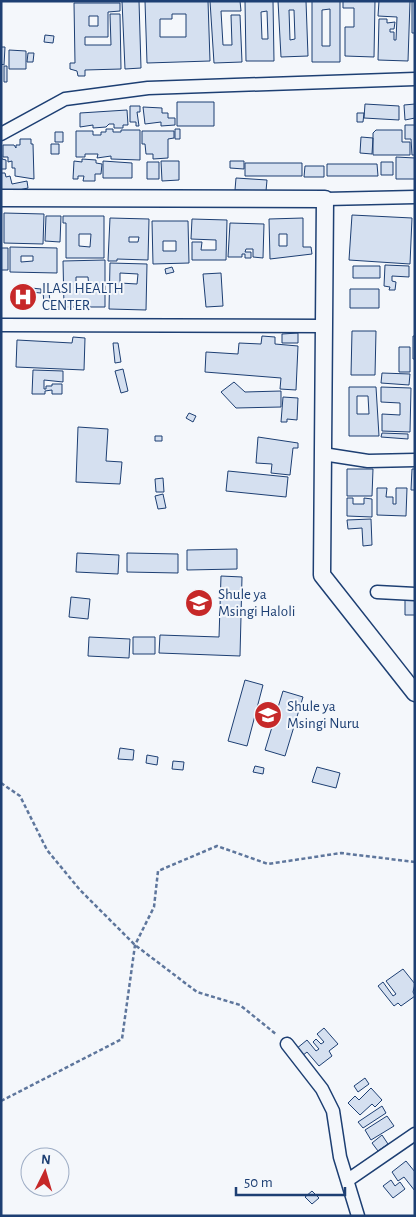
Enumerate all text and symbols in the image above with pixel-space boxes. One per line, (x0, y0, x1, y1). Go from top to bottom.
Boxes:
place label: ILASI HEALTH CENTER (42, 281, 124, 313)
hospital icon: ILASI HEALTH CENTER (8, 282, 38, 312)
place label: Shule ya Msingi Haloli (218, 587, 295, 619)
school or university icon: Shule ya Msingi Haloli (184, 588, 214, 618)
place label: Shule ya Msingi Nuru (287, 699, 360, 731)
school or university icon: Shule ya Msingi Nuru (253, 700, 283, 730)
north arrow (20, 1147, 70, 1197)
text: N (41, 1153, 52, 1167)
scale bar (236, 1164, 345, 1196)
text: 50 m (244, 1175, 273, 1190)

